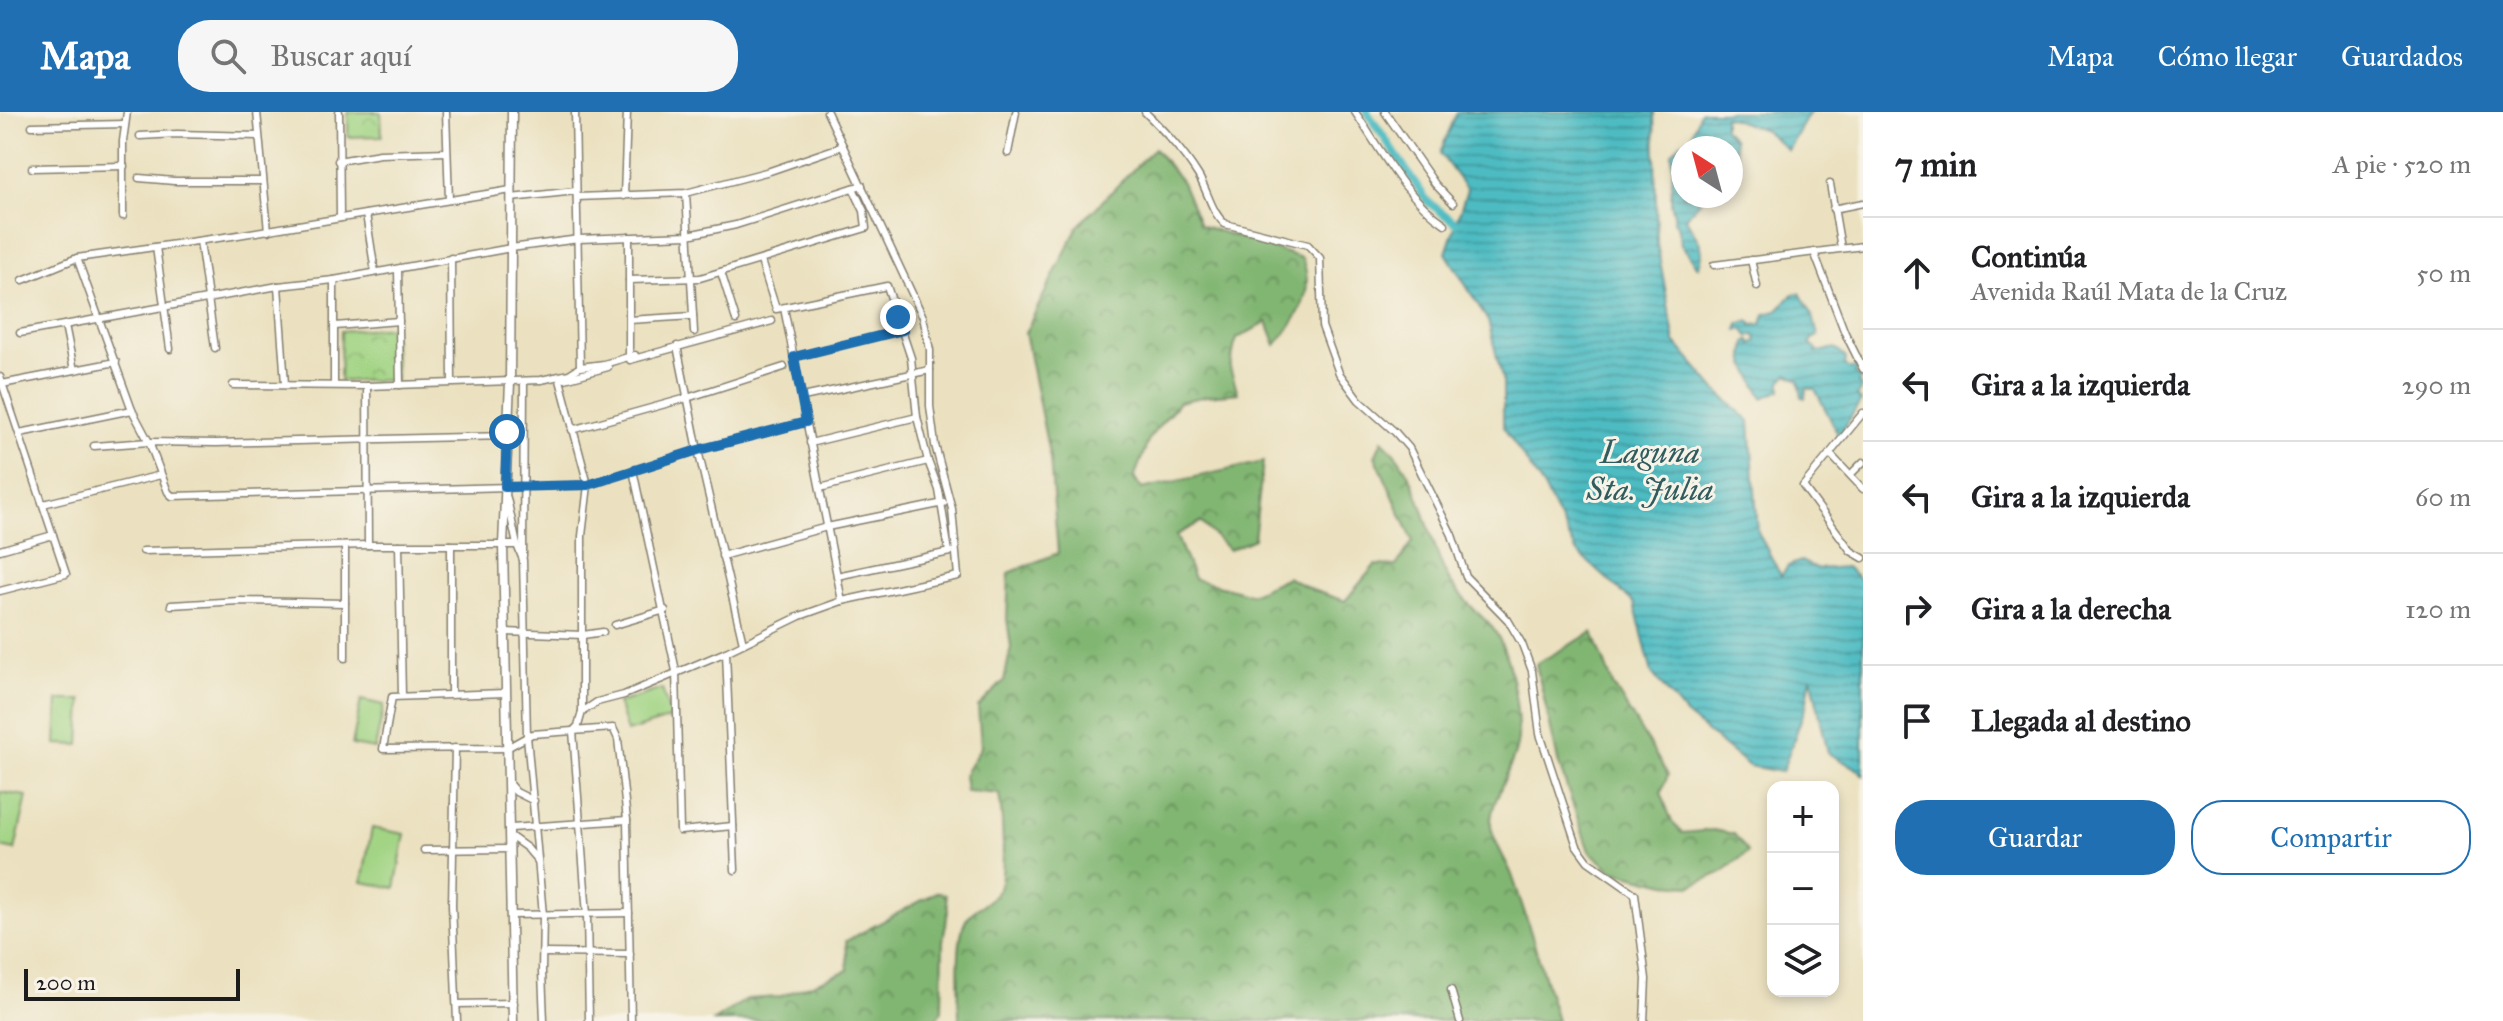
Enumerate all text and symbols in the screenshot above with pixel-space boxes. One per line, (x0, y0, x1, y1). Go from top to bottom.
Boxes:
search box (178, 20, 738, 92)
text: Mapa (40, 33, 130, 79)
icon: search (206, 34, 250, 78)
text: Buscar aquí (270, 38, 411, 74)
text: Mapa (2047, 39, 2114, 74)
text: Cómo llegar (2158, 39, 2297, 74)
text: Guardados (2341, 39, 2463, 74)
north arrow (1671, 136, 1743, 208)
text: 7 min (1895, 144, 1977, 185)
text: A pie · 520 m (2333, 148, 2471, 180)
text: Continúa (1971, 239, 2087, 275)
icon: ahead (1895, 251, 1939, 295)
text: 50 m (2416, 257, 2471, 289)
text: Avenida Raúl Mata de la Cruz (1971, 275, 2287, 307)
route end (880, 299, 916, 335)
icon: left (1895, 363, 1939, 407)
text: Gira a la izquierda (1971, 367, 2190, 403)
text: 290 m (2402, 369, 2471, 401)
route start (489, 414, 525, 450)
water label: Laguna Sta. Julia (1585, 433, 1714, 509)
icon: left (1895, 475, 1939, 519)
text: Gira a la izquierda (1971, 479, 2190, 515)
text: 60 m (2415, 481, 2471, 513)
icon: right (1895, 587, 1939, 631)
text: Gira a la derecha (1971, 591, 2171, 627)
text: 120 m (2405, 593, 2471, 625)
icon: arrive (1895, 699, 1939, 743)
text: Llegada al destino (1971, 703, 2191, 739)
map controls (1767, 781, 1839, 997)
button: + (1767, 781, 1839, 853)
button: Guardar (1895, 800, 2175, 875)
button: Compartir (2191, 800, 2471, 875)
button: − (1767, 853, 1839, 925)
button: layers (1767, 925, 1839, 997)
scale bar (24, 965, 240, 1001)
text: 200 m (36, 969, 96, 996)

